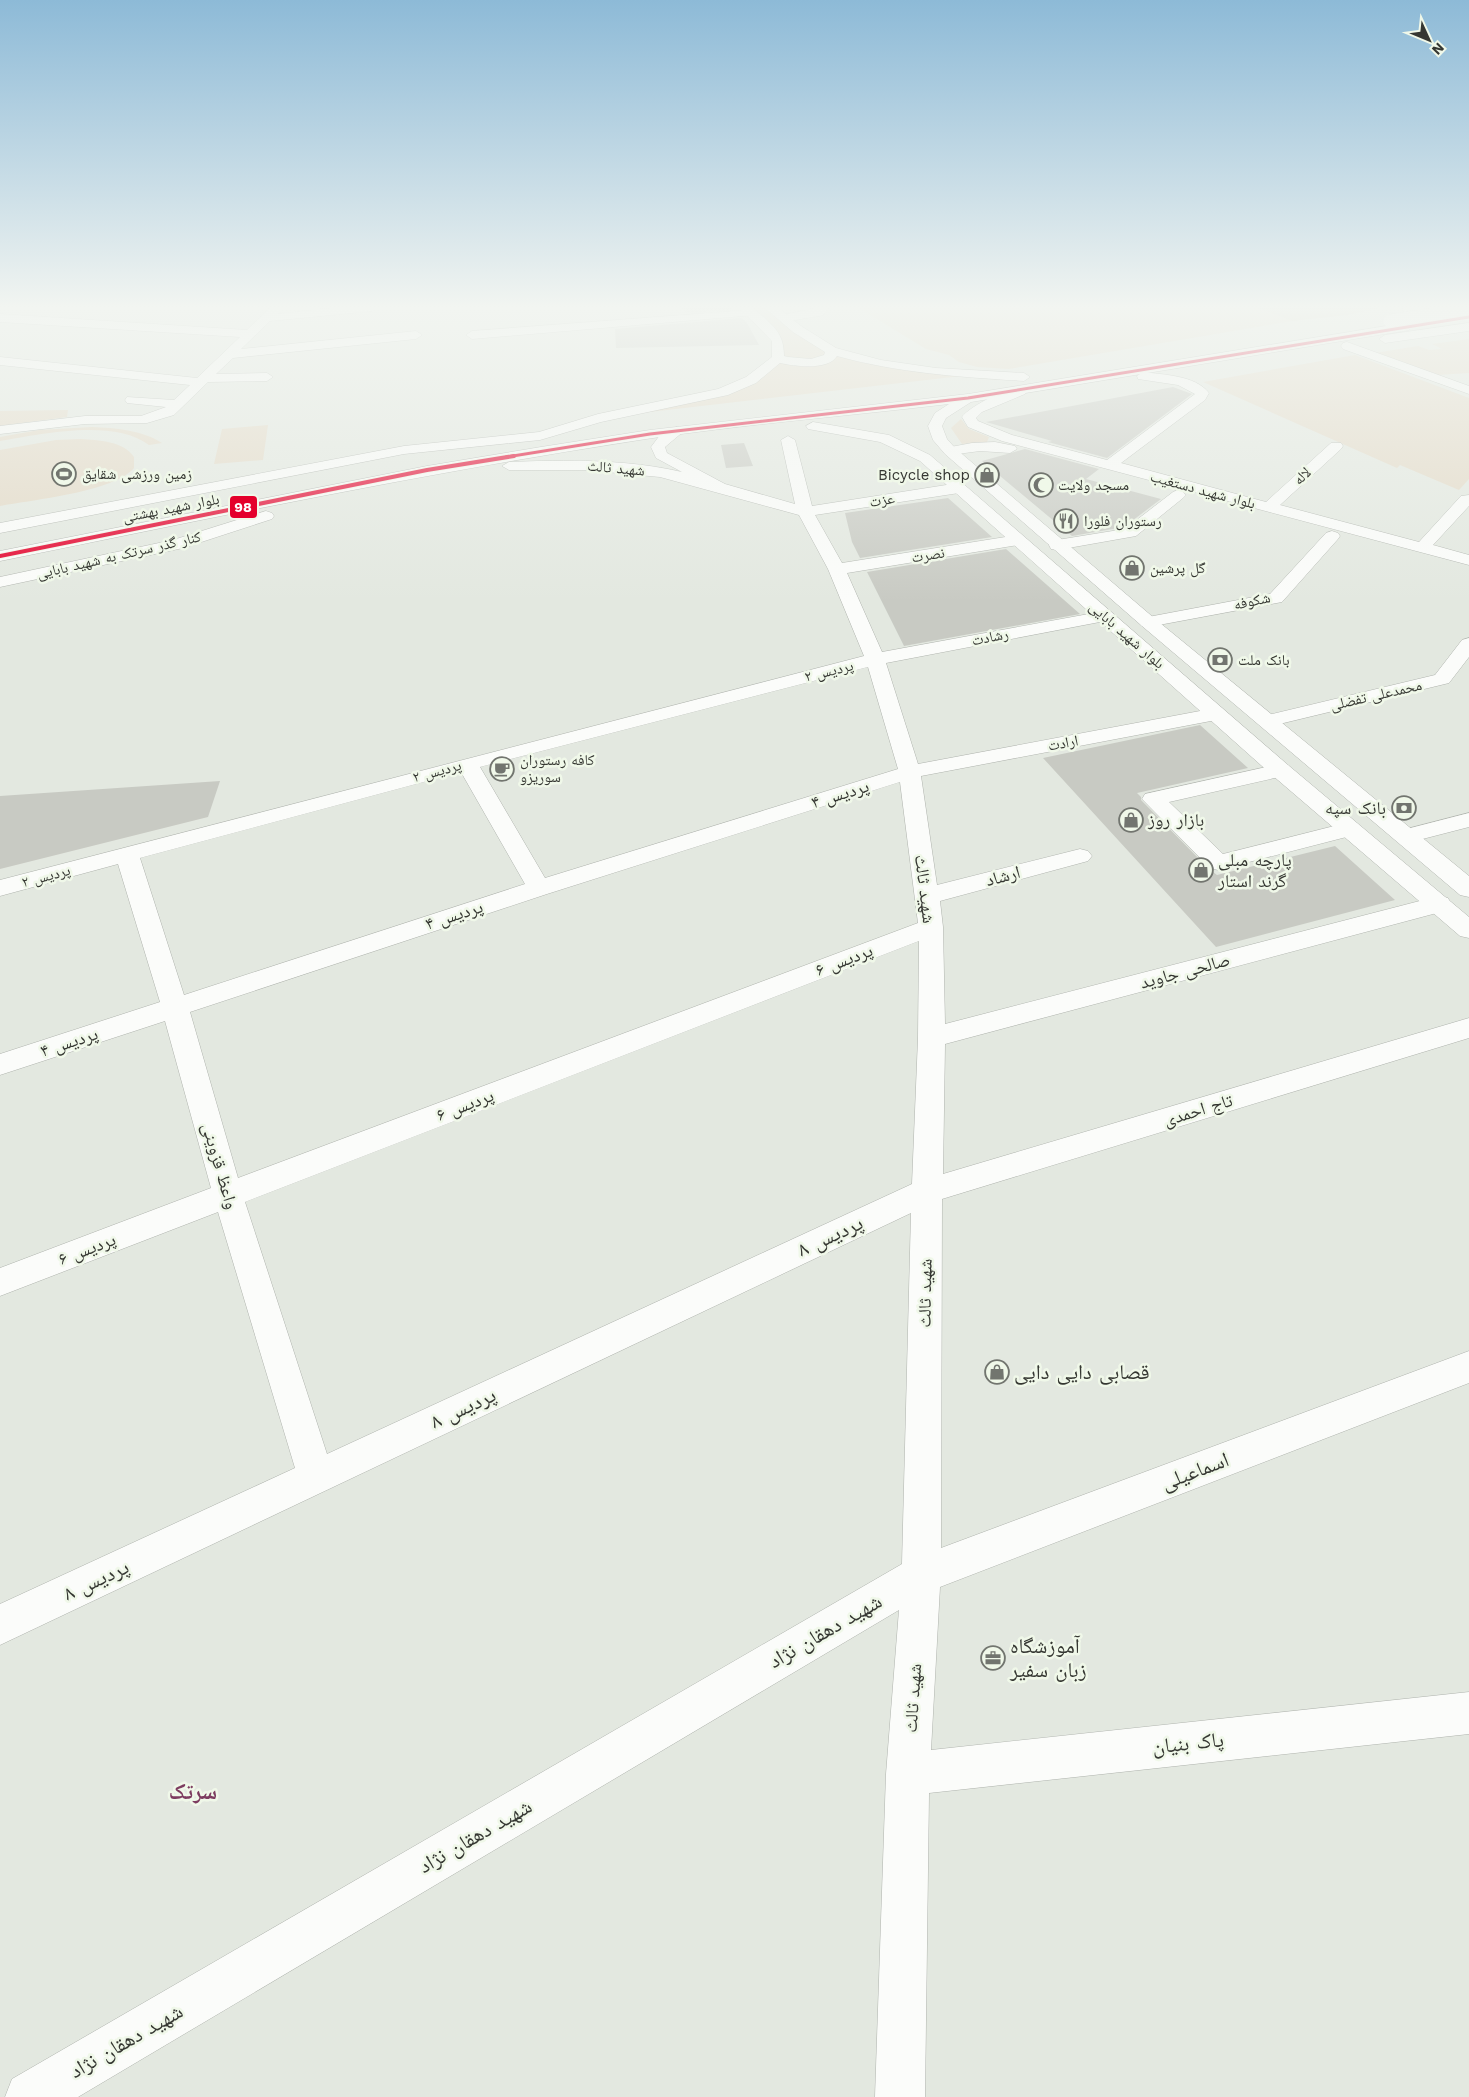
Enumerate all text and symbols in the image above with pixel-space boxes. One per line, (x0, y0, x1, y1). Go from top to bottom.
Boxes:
north arrow (1404, 15, 1454, 65)
text: N (1429, 40, 1448, 58)
street label: شهید ثالث (587, 457, 646, 479)
sports icon: زمین ورزشی شقایق (51, 461, 77, 487)
shop icon: Bicycle shop (974, 462, 1000, 488)
street label: لاله (1289, 463, 1315, 489)
place label: زمین ورزشی شقایق (82, 465, 192, 484)
place label: Bicycle shop (878, 466, 970, 484)
street label: بلوار شهید دستغیب (1149, 467, 1257, 513)
mosque icon: مسجد ولایت (1028, 472, 1054, 498)
place label: مسجد ولایت (1058, 476, 1129, 494)
street label: عزت (868, 489, 896, 511)
street label: بلوار شهید بهشتی (121, 490, 221, 527)
line badge: 98 (229, 495, 258, 519)
text: 98 (234, 499, 252, 515)
restaurant icon: رستوران فلورا (1053, 508, 1079, 534)
place label: رستوران فلورا (1084, 512, 1162, 531)
street label: کنار گذر سرتک به شهید بابایی (35, 527, 203, 584)
street label: نصرت (910, 543, 946, 567)
shop icon: گل پرشین (1119, 555, 1145, 581)
place label: گل پرشین (1150, 559, 1206, 578)
street label: شکوفه (1232, 588, 1272, 614)
street label: بلوار شهید بابایی (1085, 597, 1168, 673)
street label: رشادت (970, 625, 1010, 649)
bank icon: بانک ملت (1207, 647, 1233, 673)
place label: بانک ملت (1238, 651, 1290, 669)
street label: پردیس ۲ (803, 656, 856, 687)
street label: محمدعلی تفضلی (1328, 676, 1424, 715)
street label: ارادت (1046, 731, 1080, 755)
place label: کافه رستوران سوریزو (520, 751, 594, 786)
street label: پردیس ۲ (411, 756, 464, 787)
cafe icon: کافه رستوران سوریزو (489, 756, 515, 782)
street label: پردیس ۴ (808, 775, 872, 813)
bank icon: بانک سپه (1391, 795, 1417, 821)
place label: بانک سپه (1325, 797, 1386, 819)
shop icon: بازار روز (1118, 807, 1144, 833)
place label: بازار روز (1147, 809, 1204, 831)
place label: پارچه مبلی گرند استار (1217, 849, 1292, 891)
street label: شهید ثالث (911, 853, 940, 925)
shop icon: پارچه مبلی گرند استار (1188, 857, 1214, 883)
street label: پردیس ۲ (20, 861, 73, 892)
street label: ارشاد (983, 861, 1023, 890)
street label: پردیس ۴ (422, 895, 486, 935)
street label: پردیس ۶ (812, 939, 876, 981)
street label: صالحی جاوید (1138, 948, 1232, 994)
street label: پردیس ۴ (37, 1022, 101, 1062)
street label: پردیس ۶ (433, 1084, 497, 1126)
street label: تاج احمدی (1161, 1089, 1236, 1132)
street label: واعظ قزوینی (197, 1120, 243, 1212)
street label: پردیس ۸ (793, 1210, 867, 1262)
street label: پردیس ۶ (55, 1228, 119, 1270)
street label: شهید ثالث (913, 1258, 936, 1328)
shop icon: قصابی دایی دایی (984, 1359, 1010, 1385)
place label: قصابی دایی دایی (1014, 1359, 1150, 1385)
street label: پردیس ۸ (426, 1382, 500, 1434)
street label: اسماعیلی (1157, 1446, 1233, 1496)
street label: پردیس ۸ (59, 1554, 133, 1606)
street label: شهید دهقان نژاد (764, 1588, 886, 1673)
place label: آموزشگاه زبان سفیر (1009, 1633, 1087, 1682)
office icon: آموزشگاه زبان سفیر (980, 1645, 1006, 1671)
street label: شهید ثالث (900, 1663, 926, 1733)
street label: پاک بنیان (1151, 1726, 1225, 1759)
district label: سرتک (169, 1779, 217, 1804)
street label: شهید دهقان نژاد (414, 1793, 536, 1878)
street label: شهید دهقان نژاد (65, 1998, 187, 2083)

